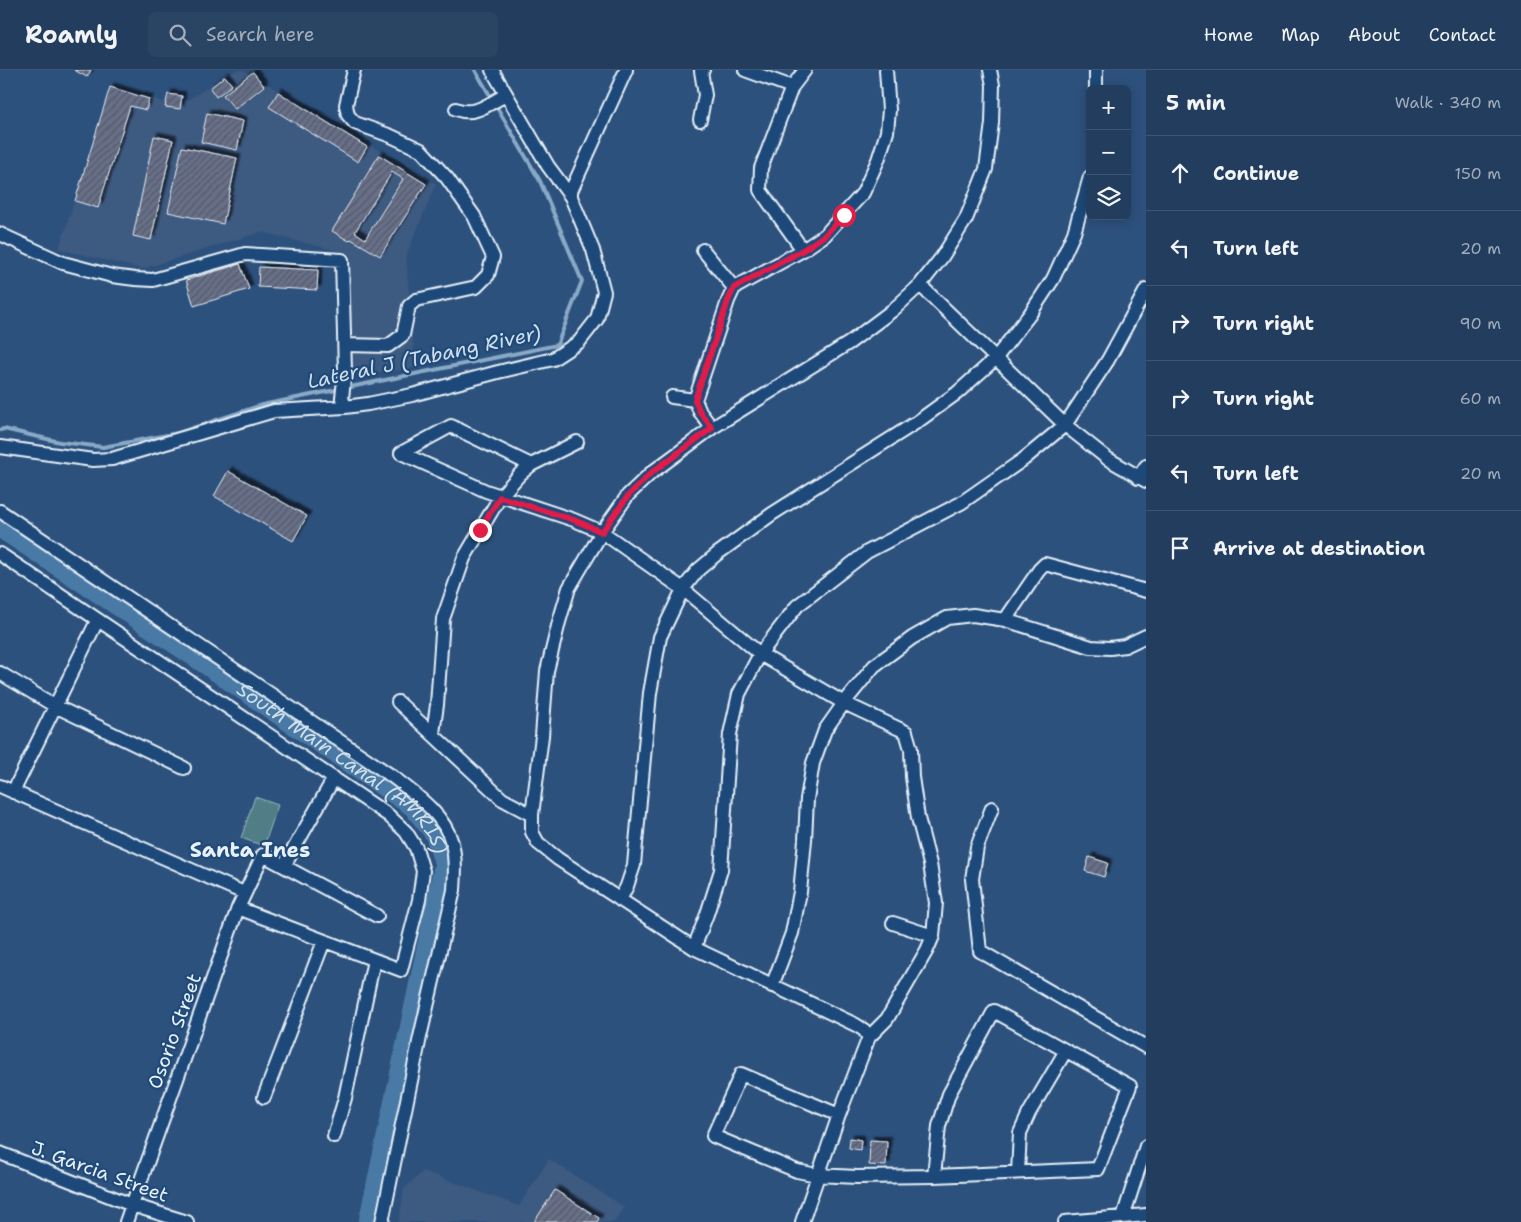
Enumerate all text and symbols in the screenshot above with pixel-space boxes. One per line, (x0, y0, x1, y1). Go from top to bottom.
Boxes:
search box (148, 12, 498, 57)
text: Roamly (25, 19, 118, 51)
icon: search (166, 21, 194, 49)
text: Search here (206, 22, 315, 47)
text: Home (1204, 23, 1253, 47)
text: Map (1281, 23, 1320, 47)
text: About (1348, 23, 1401, 47)
text: Contact (1429, 23, 1496, 47)
map controls (1086, 85, 1131, 220)
button: + (1086, 85, 1131, 130)
text: 5 min (1166, 89, 1226, 117)
text: Walk · 340 m (1395, 92, 1501, 113)
button: − (1086, 130, 1131, 175)
icon: ahead (1166, 159, 1194, 187)
text: Continue (1213, 161, 1299, 186)
text: 150 m (1454, 163, 1501, 184)
button: layers (1086, 175, 1131, 220)
route start (833, 204, 856, 227)
icon: left (1166, 234, 1194, 262)
text: Turn left (1213, 236, 1299, 261)
text: 20 m (1460, 238, 1501, 259)
icon: right (1166, 309, 1194, 337)
text: Turn right (1213, 311, 1314, 336)
text: 90 m (1460, 313, 1501, 334)
water label: Lateral J (Tabang River) (305, 320, 543, 394)
icon: right (1166, 384, 1194, 412)
text: Turn right (1213, 386, 1314, 411)
text: 60 m (1460, 388, 1501, 409)
icon: left (1166, 459, 1194, 487)
text: Turn left (1213, 461, 1299, 486)
text: 20 m (1460, 463, 1501, 484)
route end (469, 519, 492, 542)
icon: arrive (1166, 534, 1194, 562)
text: Arrive at destination (1213, 536, 1425, 561)
water label: South Main Canal (AMRIS) (232, 676, 454, 857)
district label: Santa Ines (190, 836, 310, 864)
street label: Osorio Street (142, 970, 207, 1092)
street label: J. Garcia Street (28, 1135, 172, 1208)

